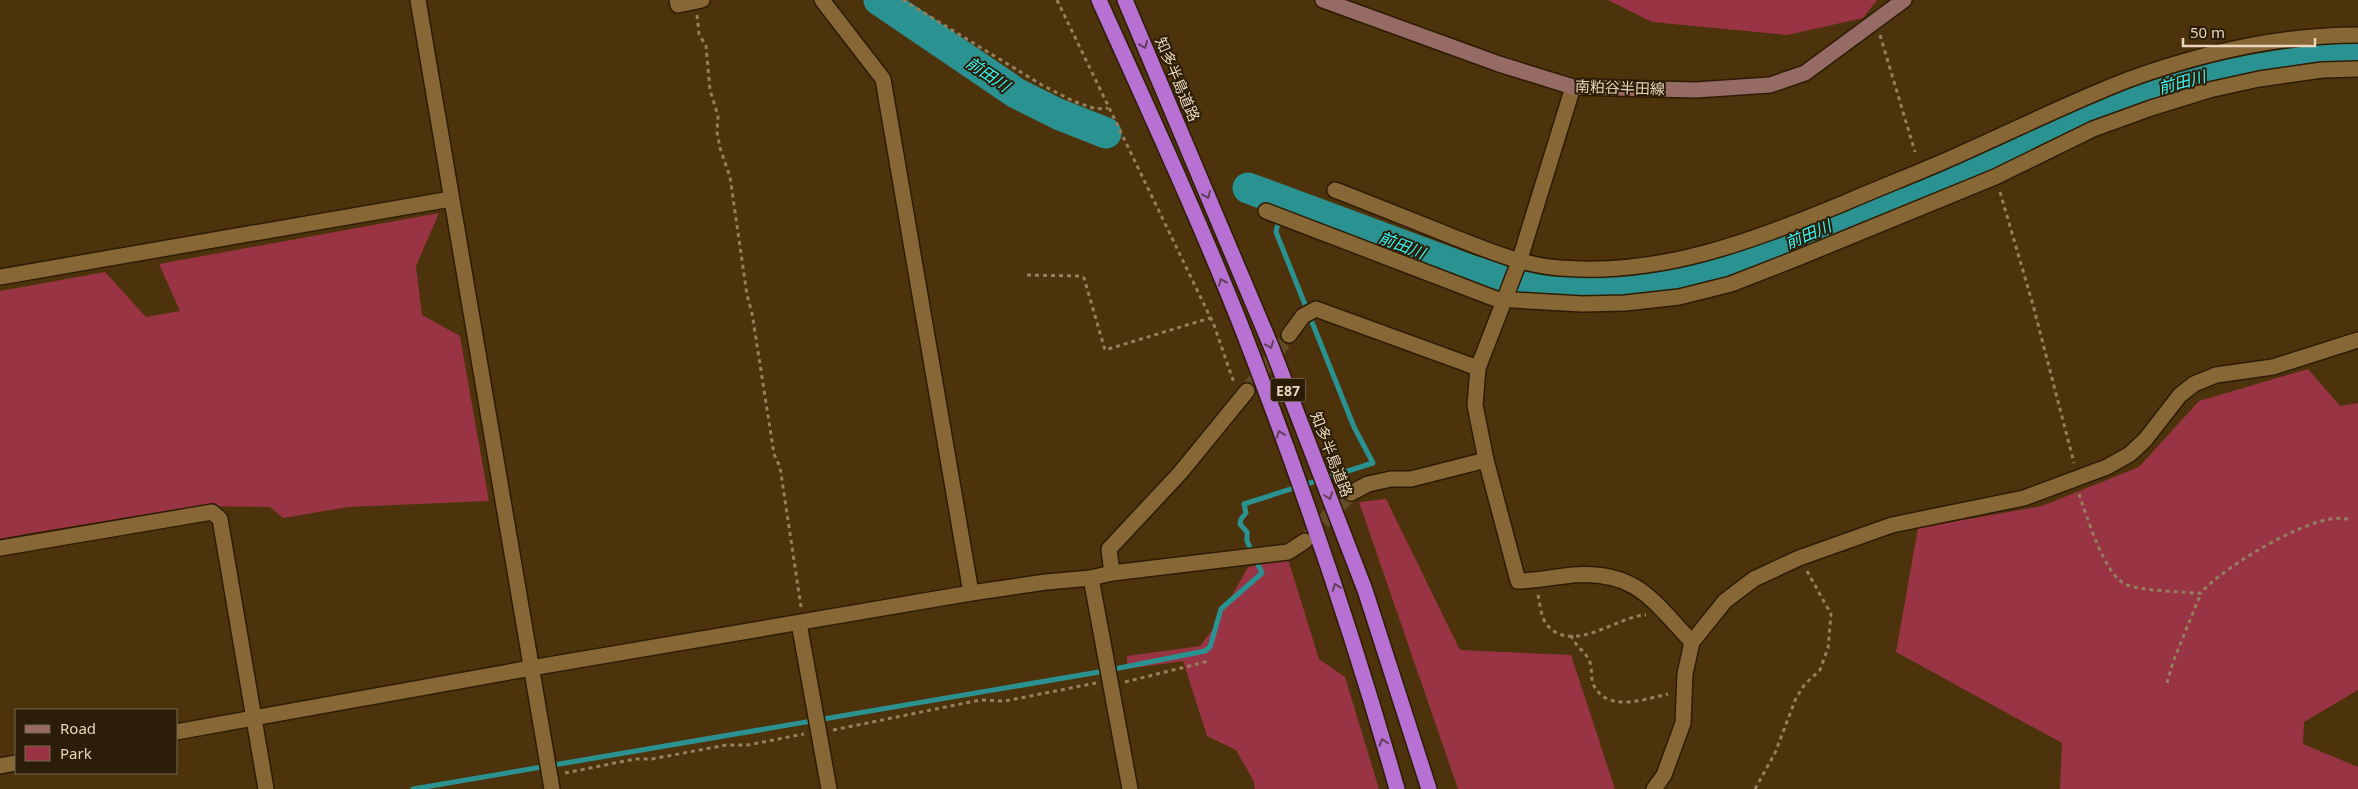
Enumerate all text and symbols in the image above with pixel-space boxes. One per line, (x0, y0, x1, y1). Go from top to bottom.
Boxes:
scale bar (2183, 15, 2316, 47)
text: 50 m (2190, 22, 2225, 42)
street label: 知多半島道路 (1151, 34, 1205, 124)
one-way arrow (1138, 40, 1149, 49)
water label: 前田川 (962, 51, 1016, 98)
water label: 前田川 (2156, 65, 2210, 99)
street label: 南粕谷半田線 (1575, 75, 1665, 99)
one-way arrow (1201, 190, 1212, 199)
water label: 前田川 (1782, 214, 1836, 254)
water label: 前田川 (1376, 226, 1430, 265)
one-way arrow (1218, 278, 1229, 287)
one-way arrow (1264, 340, 1274, 348)
road number: E87 (1270, 378, 1306, 402)
street label: 知多半島道路 (1307, 408, 1357, 500)
one-way arrow (1276, 430, 1286, 439)
one-way arrow (1323, 491, 1333, 500)
one-way arrow (1332, 583, 1342, 592)
legend (15, 709, 178, 774)
text: Road (60, 718, 96, 738)
one-way arrow (1379, 739, 1389, 747)
text: Park (60, 743, 92, 763)

